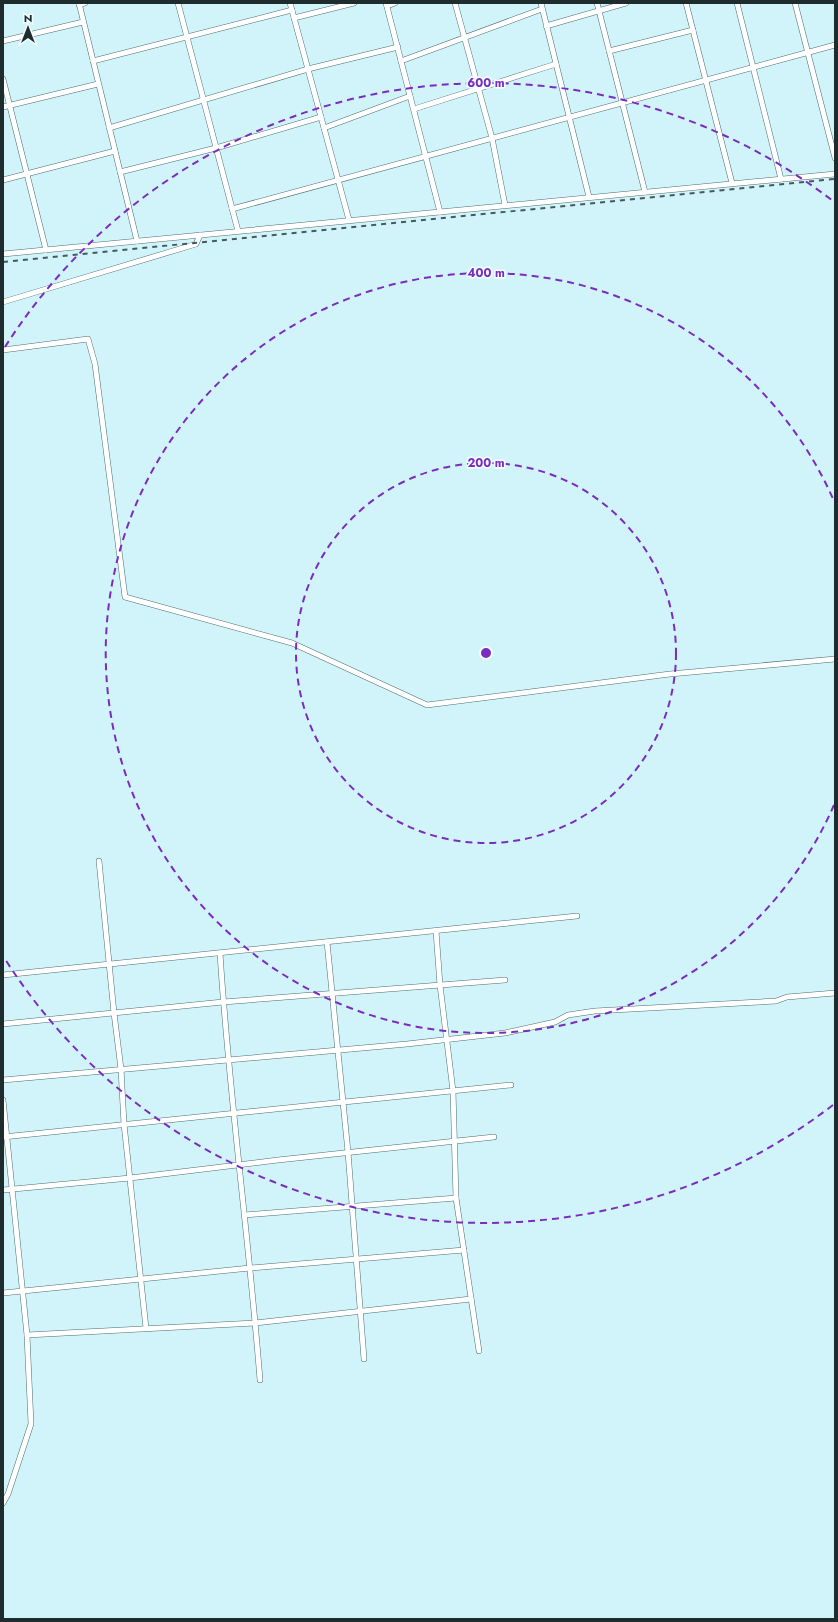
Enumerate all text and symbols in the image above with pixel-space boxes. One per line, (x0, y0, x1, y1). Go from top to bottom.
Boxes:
north arrow (8, 8, 48, 48)
text: N (24, 10, 32, 26)
text: 600 m (467, 74, 505, 92)
text: 400 m (467, 264, 505, 282)
text: 200 m (467, 454, 505, 472)
centre of rings (479, 646, 493, 660)

